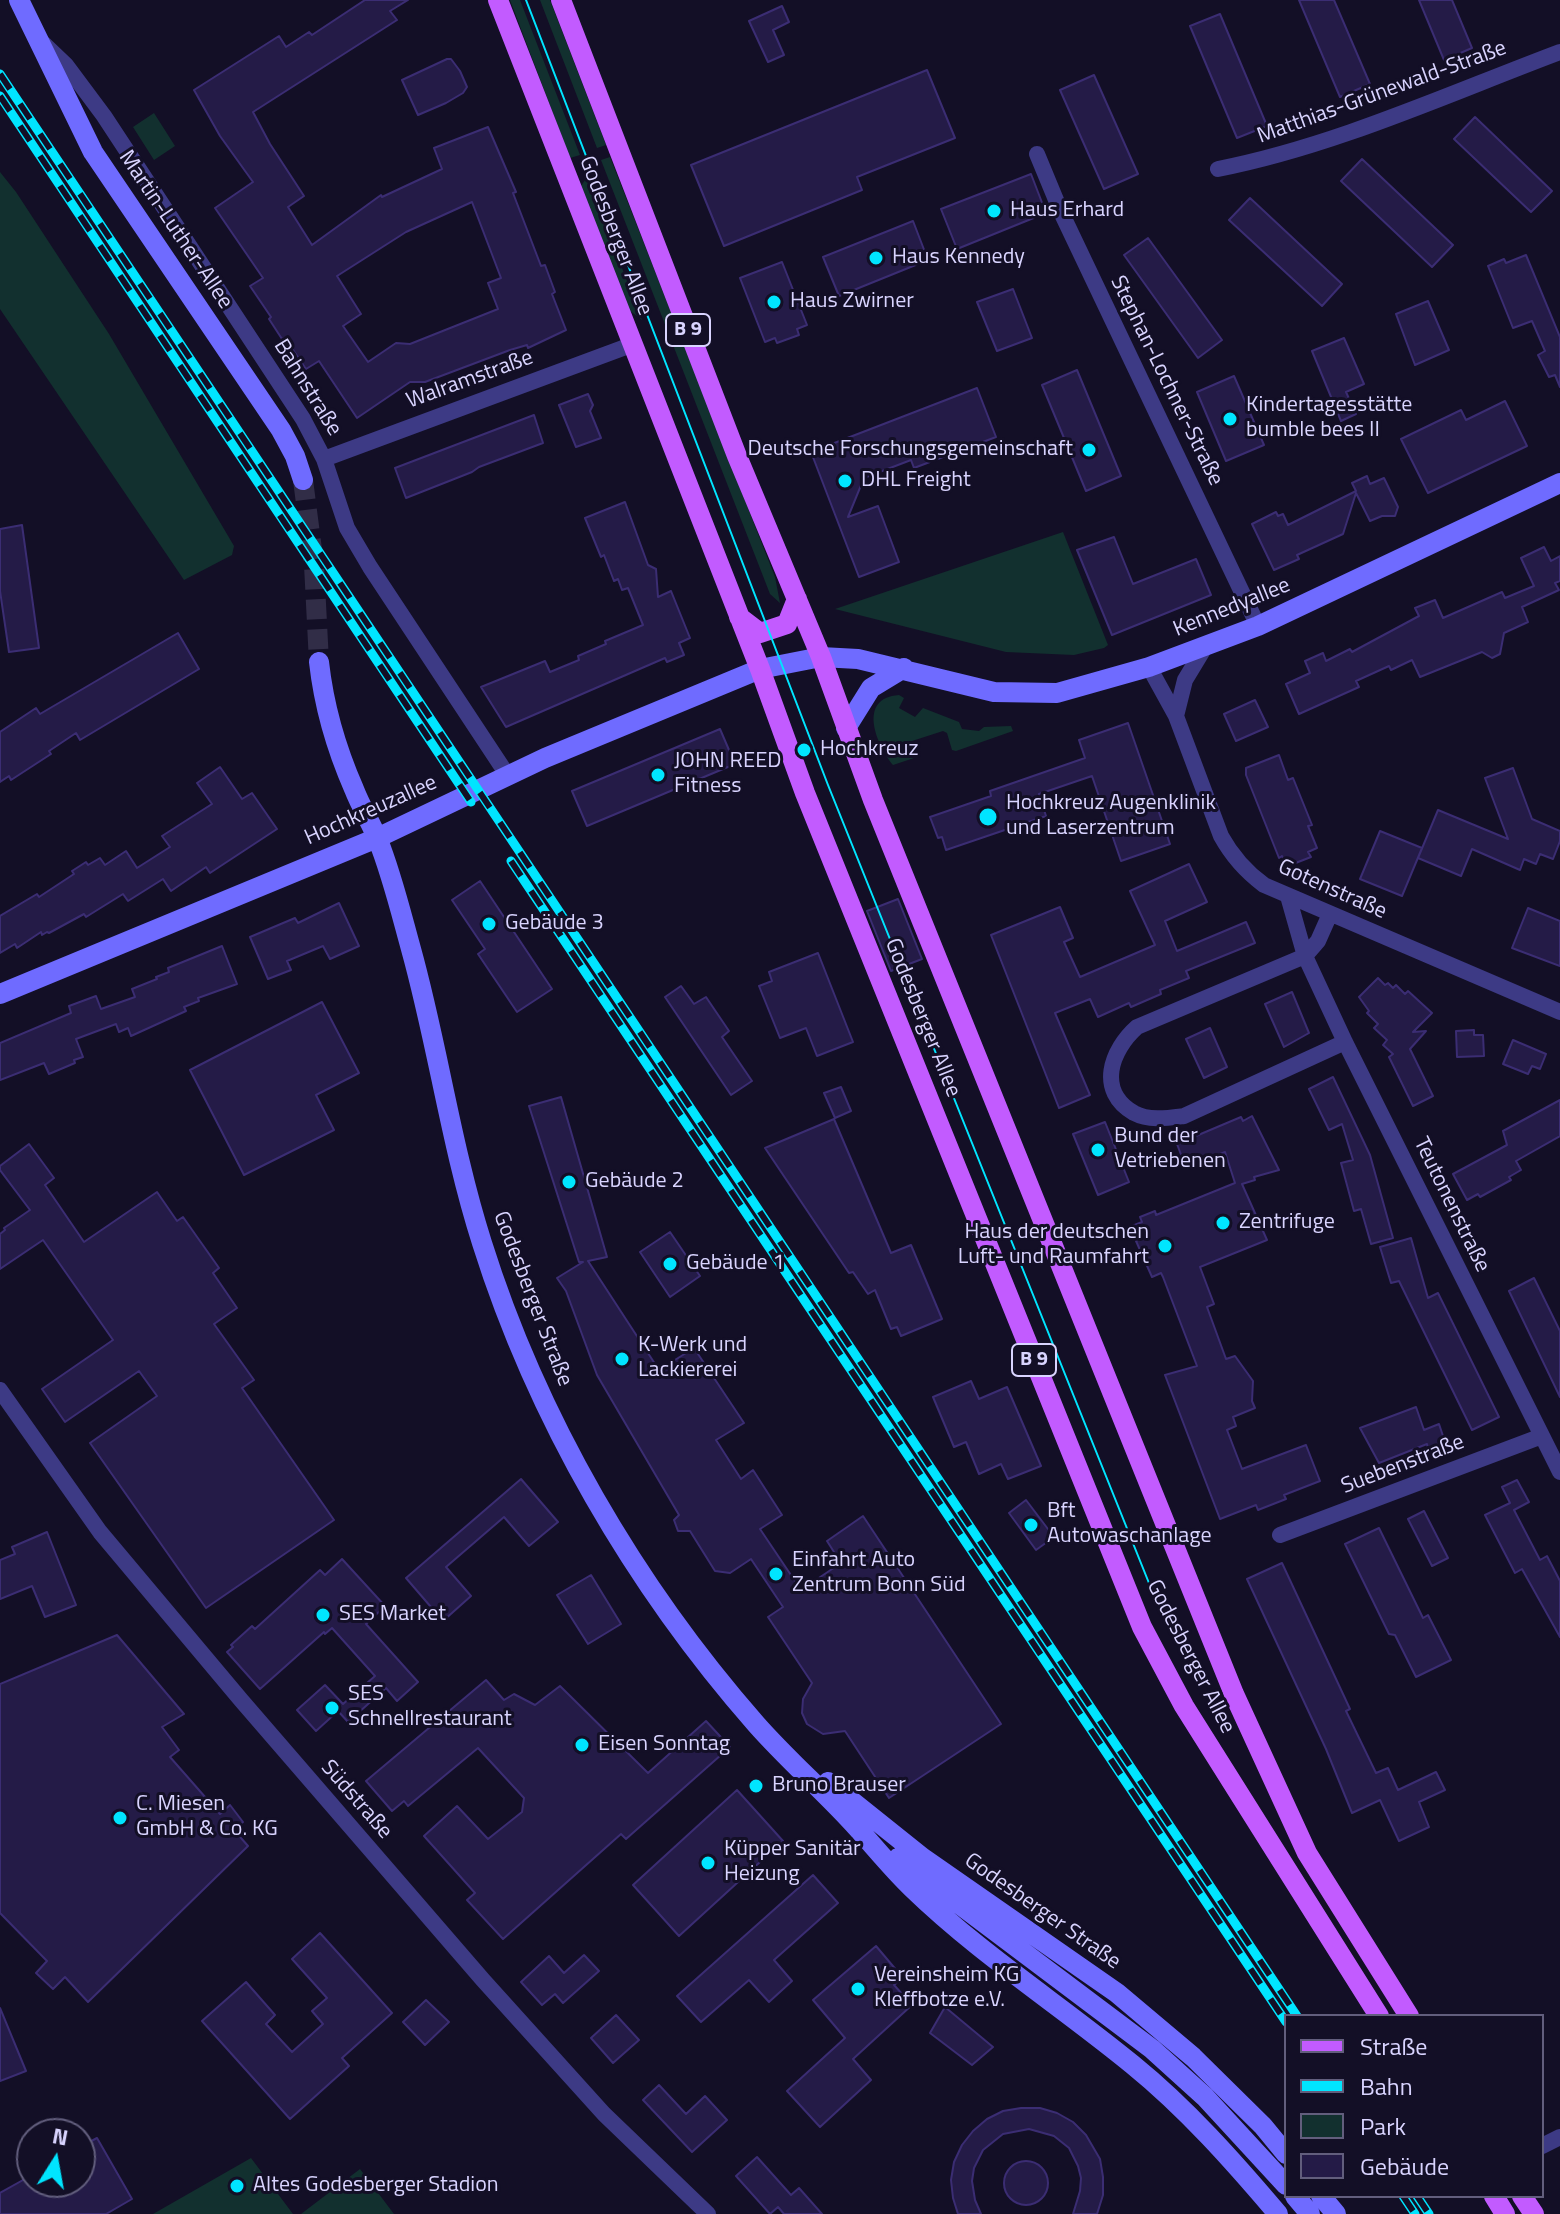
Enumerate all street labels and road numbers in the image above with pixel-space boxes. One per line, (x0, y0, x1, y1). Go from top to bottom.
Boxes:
street label: Matthias-Grünewald-Straße (1254, 36, 1510, 150)
street label: Martin-Luther-Allee (112, 146, 238, 314)
street label: Godesberger Allee (572, 153, 658, 319)
street label: Stephan-Lochner-Straße (1104, 272, 1228, 490)
road number: B 9 (666, 314, 710, 346)
street label: Bahnstraße (267, 335, 347, 441)
street label: Walramstraße (403, 345, 537, 415)
street label: Kennedyallee (1170, 573, 1294, 643)
street label: Hochkreuzallee (301, 770, 441, 852)
street label: Gotenstraße (1274, 854, 1390, 926)
street label: Godesberger Allee (878, 935, 966, 1101)
street label: Teutonenstraße (1407, 1133, 1495, 1277)
street label: Godesberger Straße (487, 1208, 577, 1390)
road number: B 9 (1012, 1344, 1056, 1376)
street label: Suebenstraße (1338, 1429, 1468, 1501)
street label: Godesberger Allee (1140, 1576, 1240, 1738)
street label: Südstraße (315, 1755, 397, 1845)
street label: Godesberger Straße (959, 1848, 1125, 1976)

